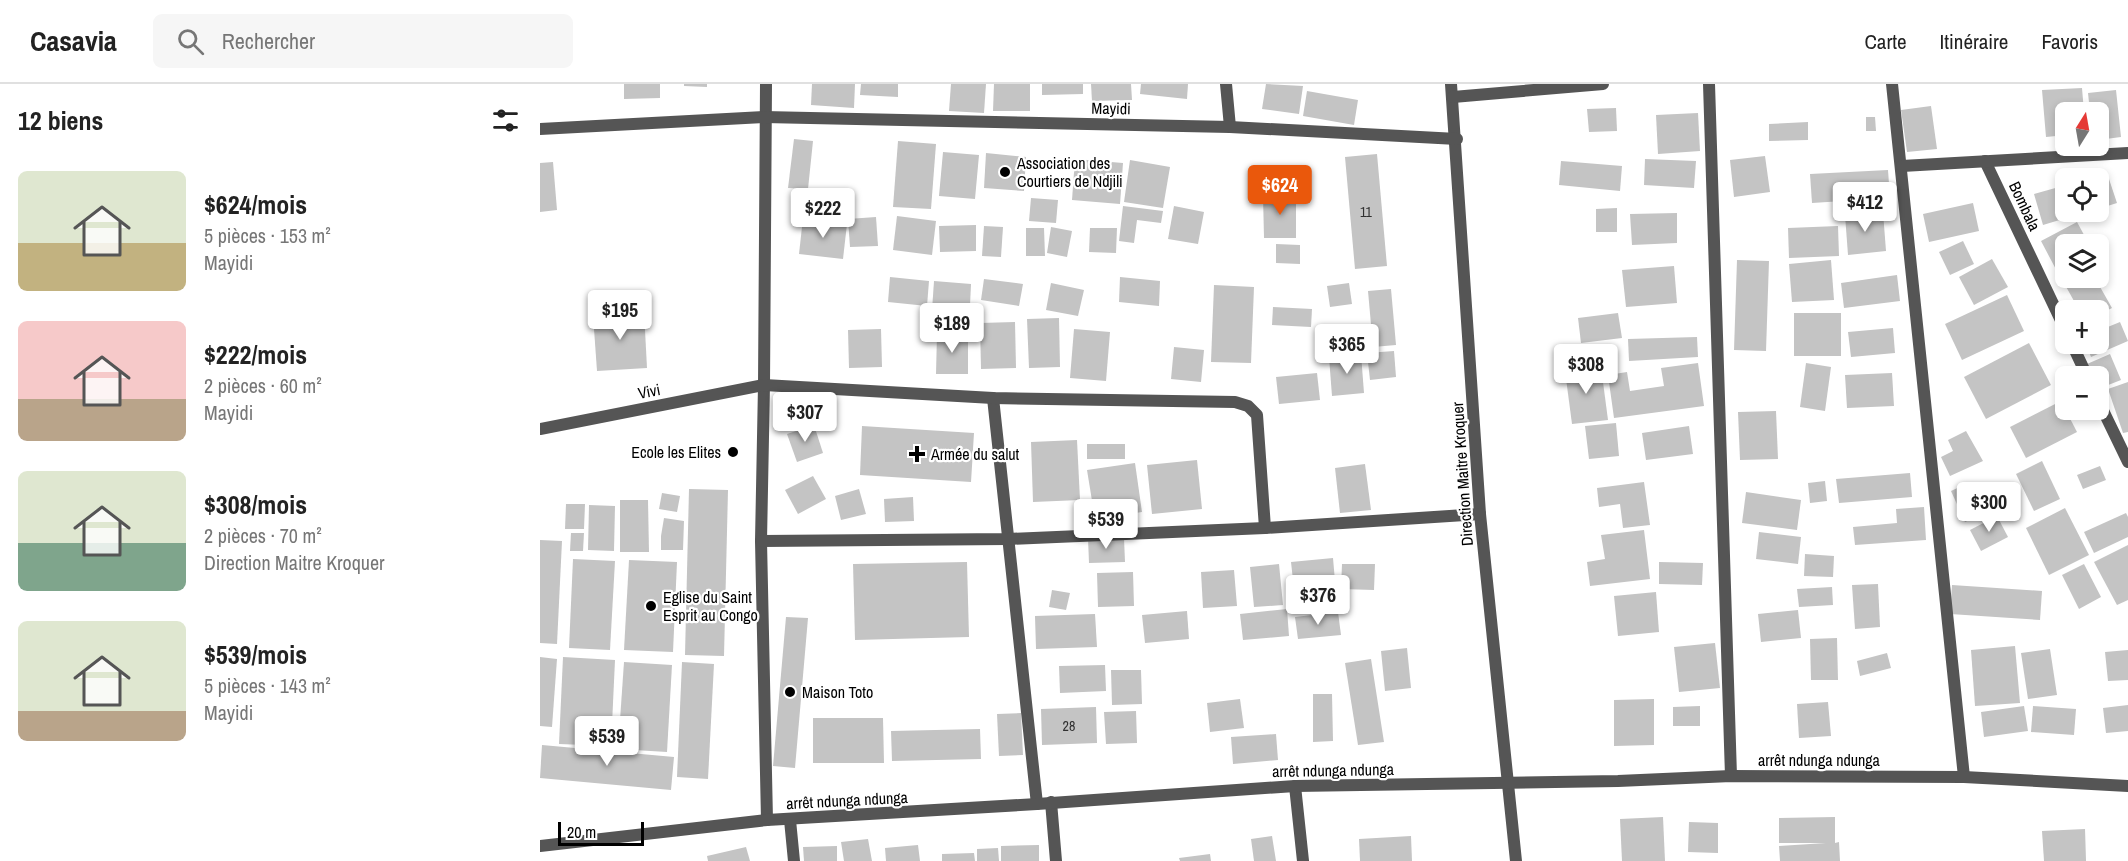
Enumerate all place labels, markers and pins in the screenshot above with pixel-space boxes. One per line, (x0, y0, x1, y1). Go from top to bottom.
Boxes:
place label: Association des Courtiers de Ndjili (1016, 152, 1123, 192)
marker: Association des Courtiers de Ndjili (998, 165, 1012, 179)
pin: $624 (1244, 165, 1316, 216)
pin: $412 (1829, 182, 1901, 233)
pin: $222 (787, 188, 859, 239)
pin: $195 (584, 290, 656, 341)
pin: $189 (916, 303, 988, 354)
pin: $365 (1311, 324, 1383, 375)
pin: $308 (1550, 344, 1622, 395)
pin: $307 (769, 392, 841, 443)
place label: Ecole les Elites (631, 441, 721, 463)
place label: Armée du salut (930, 443, 1020, 465)
marker: Ecole les Elites (726, 445, 740, 459)
marker: Armée du salut (908, 445, 926, 463)
pin: $300 (1953, 482, 2025, 533)
pin: $539 (1070, 499, 1142, 550)
pin: $376 (1282, 575, 1354, 626)
place label: Eglise du Saint Esprit au Congo (663, 586, 758, 626)
marker: Eglise du Saint Esprit au Congo (644, 599, 658, 613)
place label: Maison Toto (802, 681, 873, 703)
marker: Maison Toto (783, 685, 797, 699)
pin: $539 (571, 716, 643, 767)

